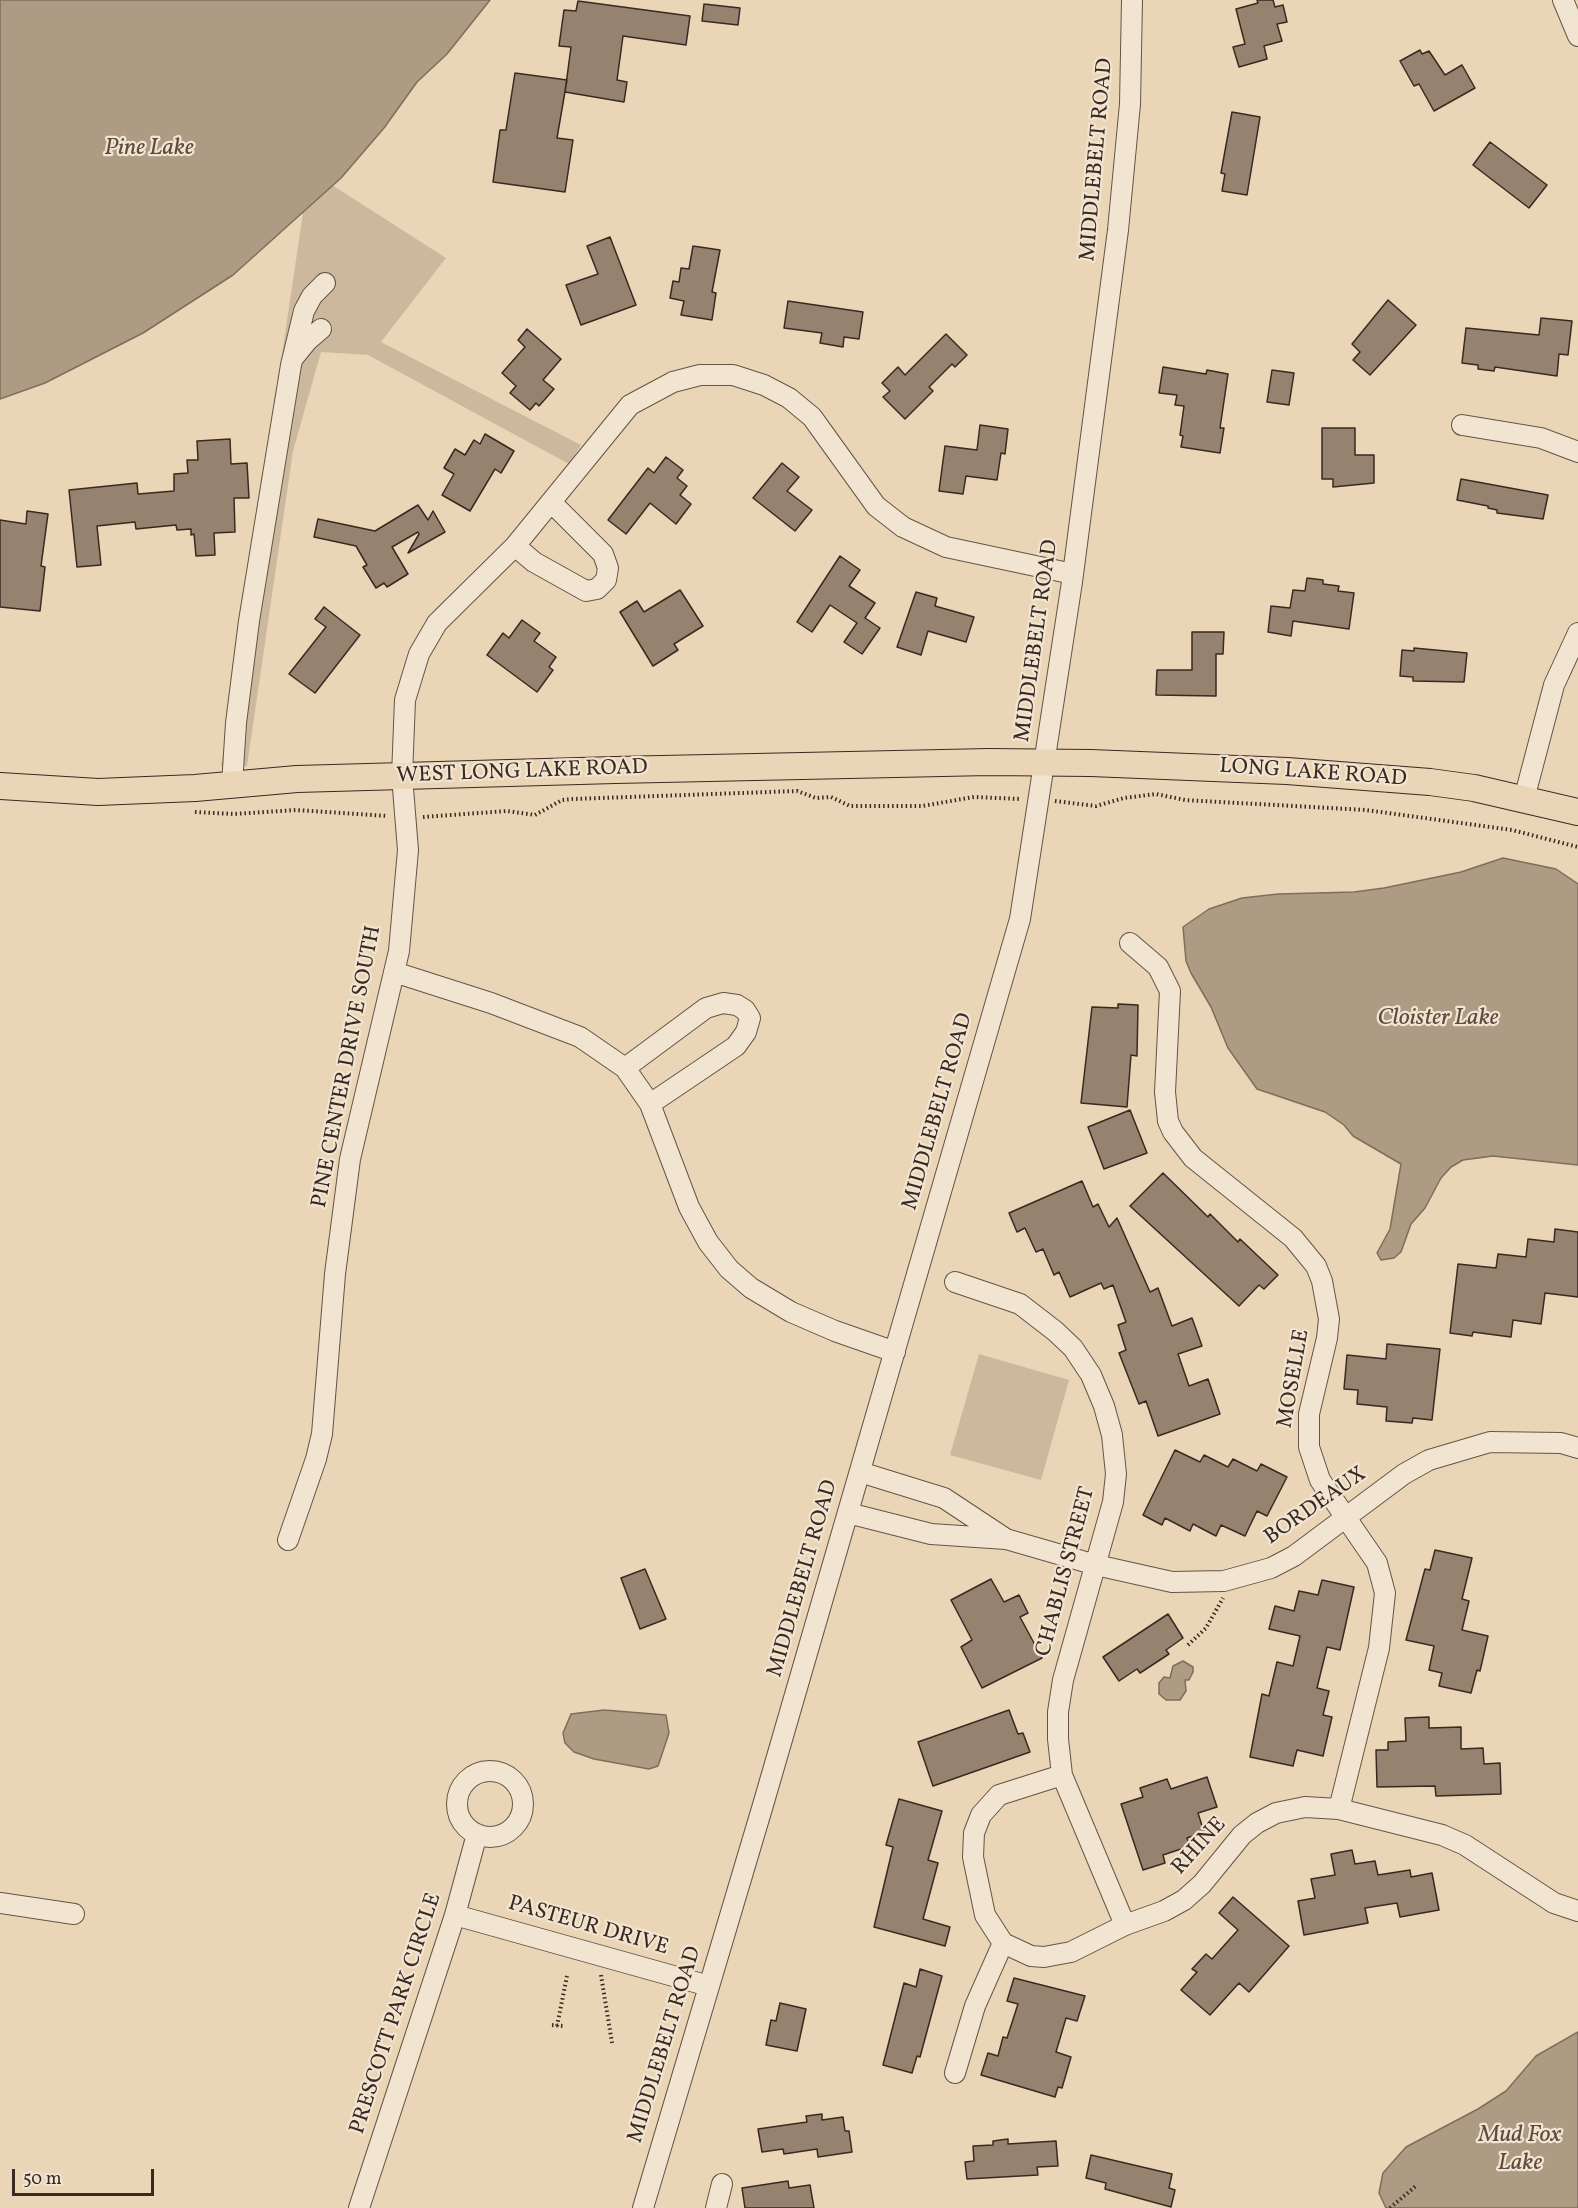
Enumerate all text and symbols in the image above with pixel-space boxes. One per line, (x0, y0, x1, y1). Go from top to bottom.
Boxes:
street label: MIDDLEBELT ROAD (1076, 57, 1120, 263)
water label: Pine Lake (104, 136, 194, 164)
street label: MIDDLEBELT ROAD (1011, 538, 1065, 744)
street label: LONG LAKE ROAD (1218, 754, 1408, 794)
street label: WEST LONG LAKE ROAD (396, 755, 648, 791)
street label: PINE CENTER DRIVE SOUTH (308, 924, 388, 1210)
water label: Cloister Lake (1377, 1006, 1499, 1034)
street label: MIDDLEBELT ROAD (898, 1010, 980, 1214)
street label: MOSELLE (1273, 1328, 1317, 1430)
street label: BORDEAUX (1260, 1462, 1372, 1552)
street label: MIDDLEBELT ROAD (763, 1477, 845, 1681)
street label: CHABLIS STREET (1032, 1484, 1102, 1660)
street label: RHINE (1167, 1813, 1233, 1881)
street label: PRESCOTT PARK CIRCLE (346, 1890, 448, 2138)
street label: PASTEUR DRIVE (505, 1892, 671, 1962)
street label: MIDDLEBELT ROAD (624, 1944, 708, 2146)
water label: Mud Fox Lake (1478, 2123, 1562, 2179)
scale bar (15, 2157, 158, 2195)
text: 50 m (23, 2167, 62, 2192)

